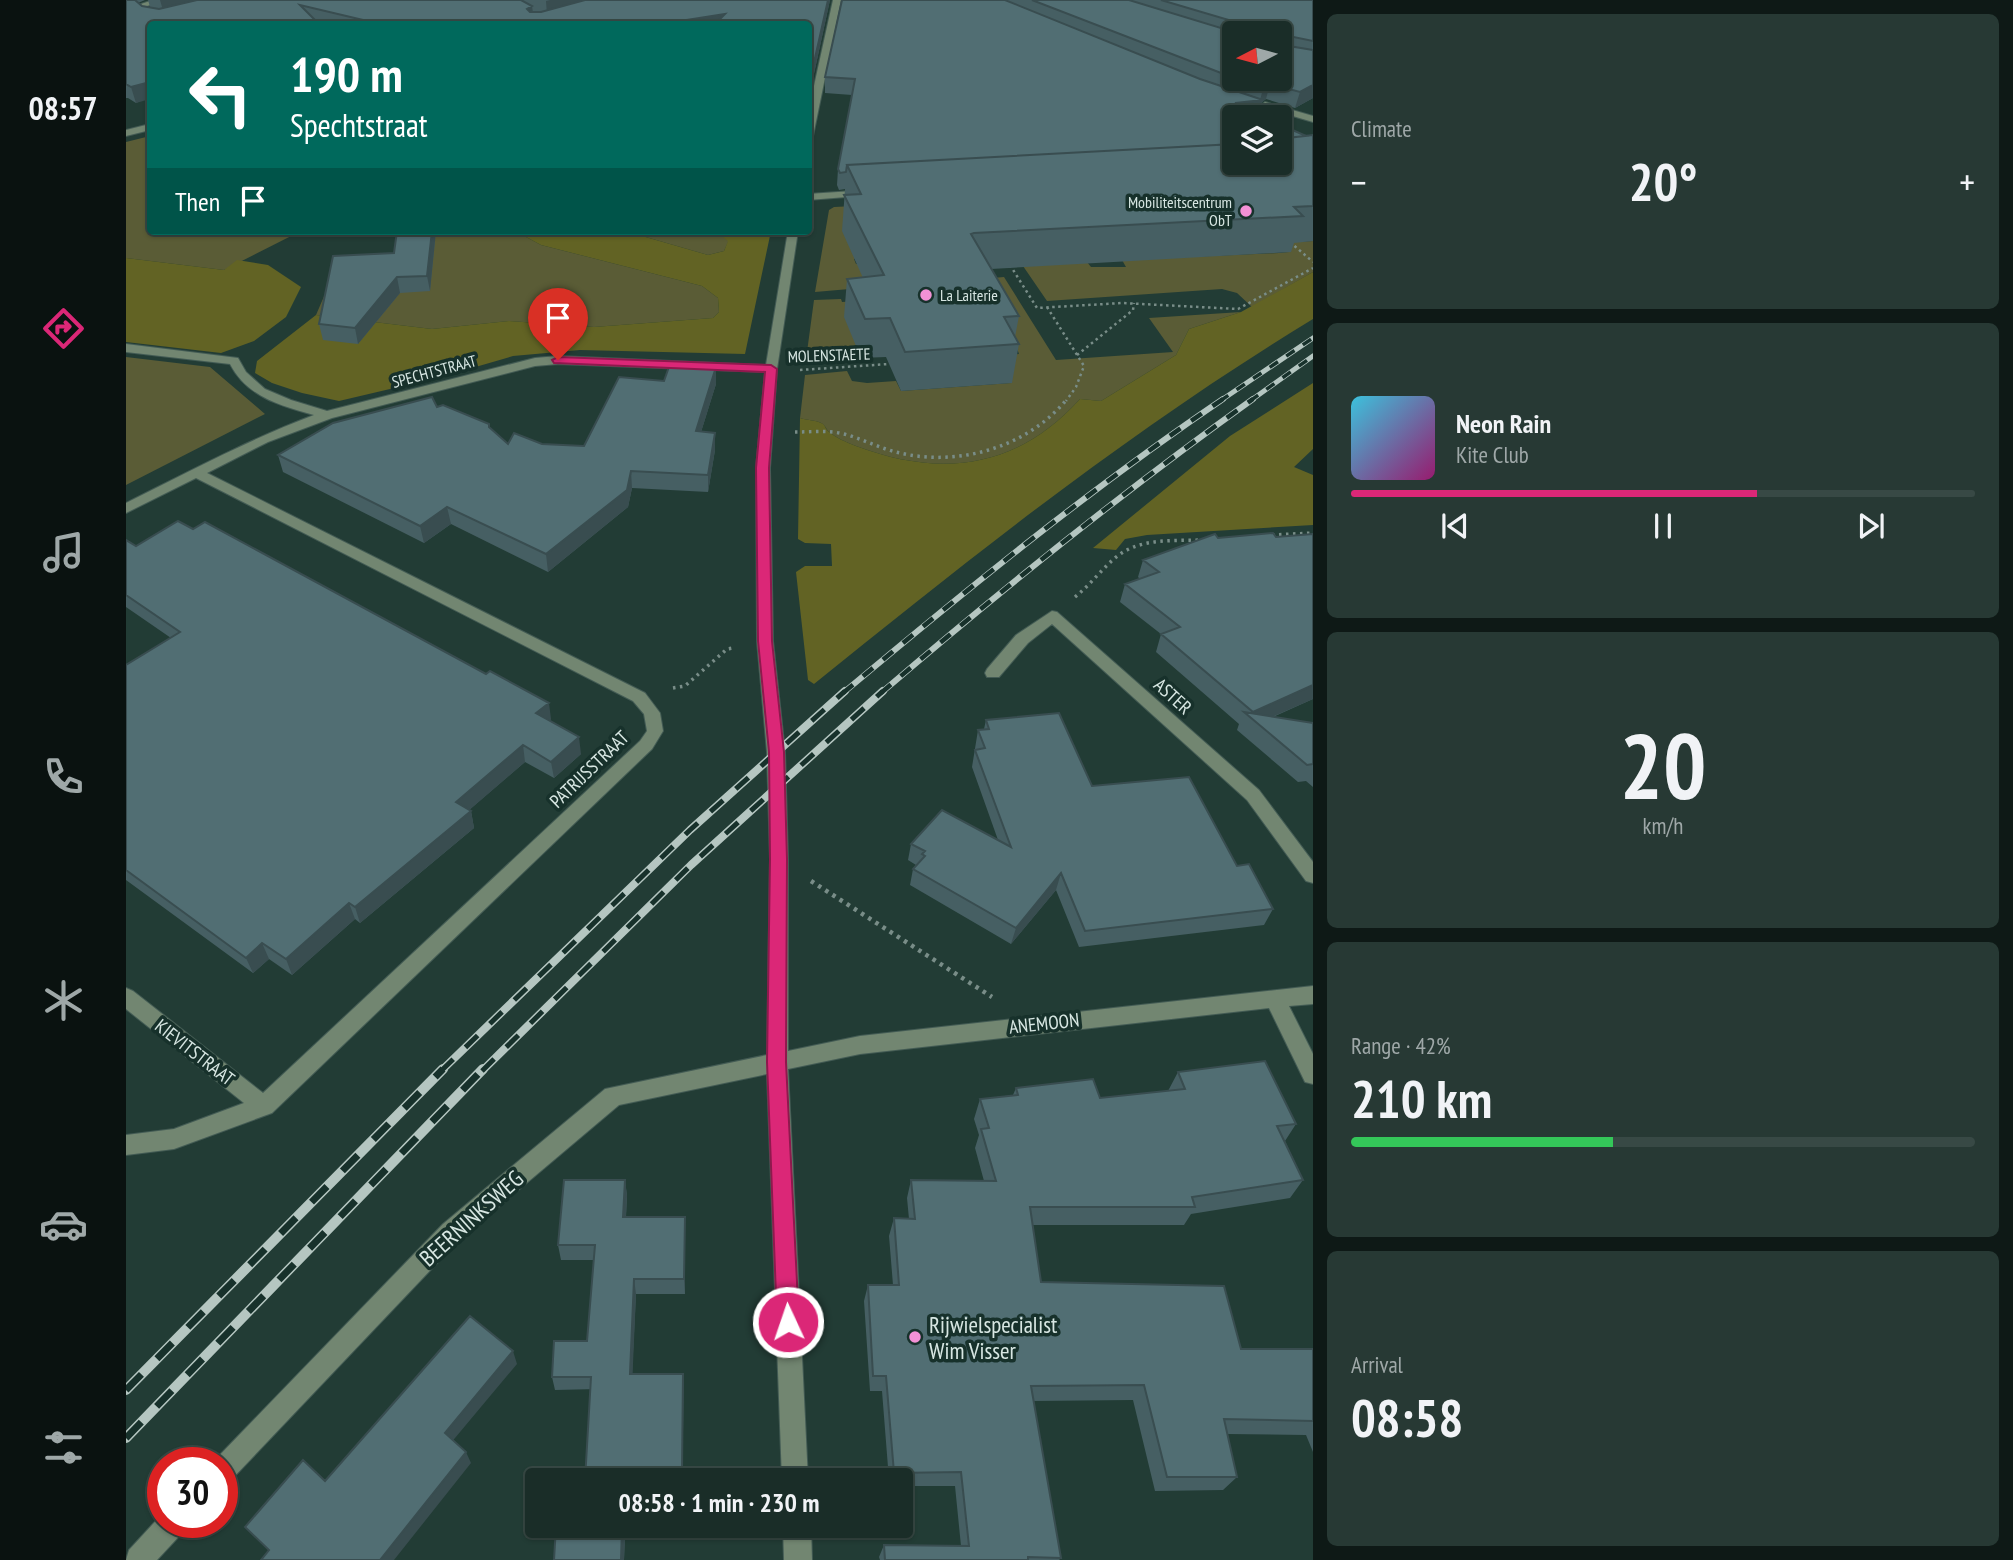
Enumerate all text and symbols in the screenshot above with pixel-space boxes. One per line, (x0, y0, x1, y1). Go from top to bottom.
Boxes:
north arrow (1222, 21, 1292, 91)
map controls (1222, 21, 1292, 175)
text: 190 m (290, 42, 403, 106)
icon: left (175, 49, 266, 140)
text: 08:57 (28, 87, 98, 129)
text: Spechtstraat (290, 104, 428, 146)
button: layers (1222, 105, 1292, 175)
text: Climate (1351, 114, 1412, 143)
text: 20° (1629, 148, 1697, 215)
text: − (1351, 157, 1367, 206)
text: + (1959, 157, 1975, 206)
icon: arrive (234, 182, 272, 220)
text: Then (175, 185, 220, 218)
place label: Mobiliteitscentrum ObT (1128, 192, 1232, 230)
marker: Mobiliteitscentrum ObT (1238, 203, 1254, 219)
place label: La Laiterie (940, 285, 998, 305)
marker: La Laiterie (918, 287, 934, 303)
pin (528, 288, 588, 360)
icon: arrive (539, 299, 577, 337)
icon: directions (39, 304, 88, 353)
street label: MOLENSTAETE (787, 344, 871, 366)
street label: SPECHTSTRAAT (390, 350, 478, 392)
text: Neon Rain (1456, 407, 1551, 440)
text: Kite Club (1456, 440, 1529, 469)
icon: previous (1436, 507, 1474, 545)
icon: pause (1644, 507, 1682, 545)
icon: next (1852, 507, 1890, 545)
icon: music (39, 528, 88, 577)
street label: ASTER (1149, 673, 1197, 719)
text: 20 (1620, 706, 1707, 824)
street label: PATRIJSSTRAAT (544, 725, 634, 813)
icon: phone (39, 752, 88, 801)
text: km/h (1643, 811, 1683, 840)
icon: climate (39, 976, 88, 1025)
street label: ANEMOON (1008, 1007, 1080, 1039)
street label: KIEVITSTRAAT (150, 1013, 240, 1091)
text: Range · 42% (1351, 1031, 1451, 1060)
text: 210 km (1351, 1065, 1492, 1132)
street label: BEERNINKSWEG (413, 1164, 529, 1272)
icon: car (39, 1200, 88, 1249)
position arrow (751, 1285, 825, 1359)
place label: Rijwielspecialist Wim Visser (929, 1310, 1058, 1365)
marker: Rijwielspecialist Wim Visser (907, 1329, 923, 1345)
text: Arrival (1351, 1350, 1403, 1379)
text: 08:58 (1351, 1384, 1463, 1451)
icon: filters (39, 1423, 88, 1472)
speed limit sign: 30 (147, 1447, 238, 1538)
text: 08:58 · 1 min · 230 m (619, 1486, 819, 1519)

